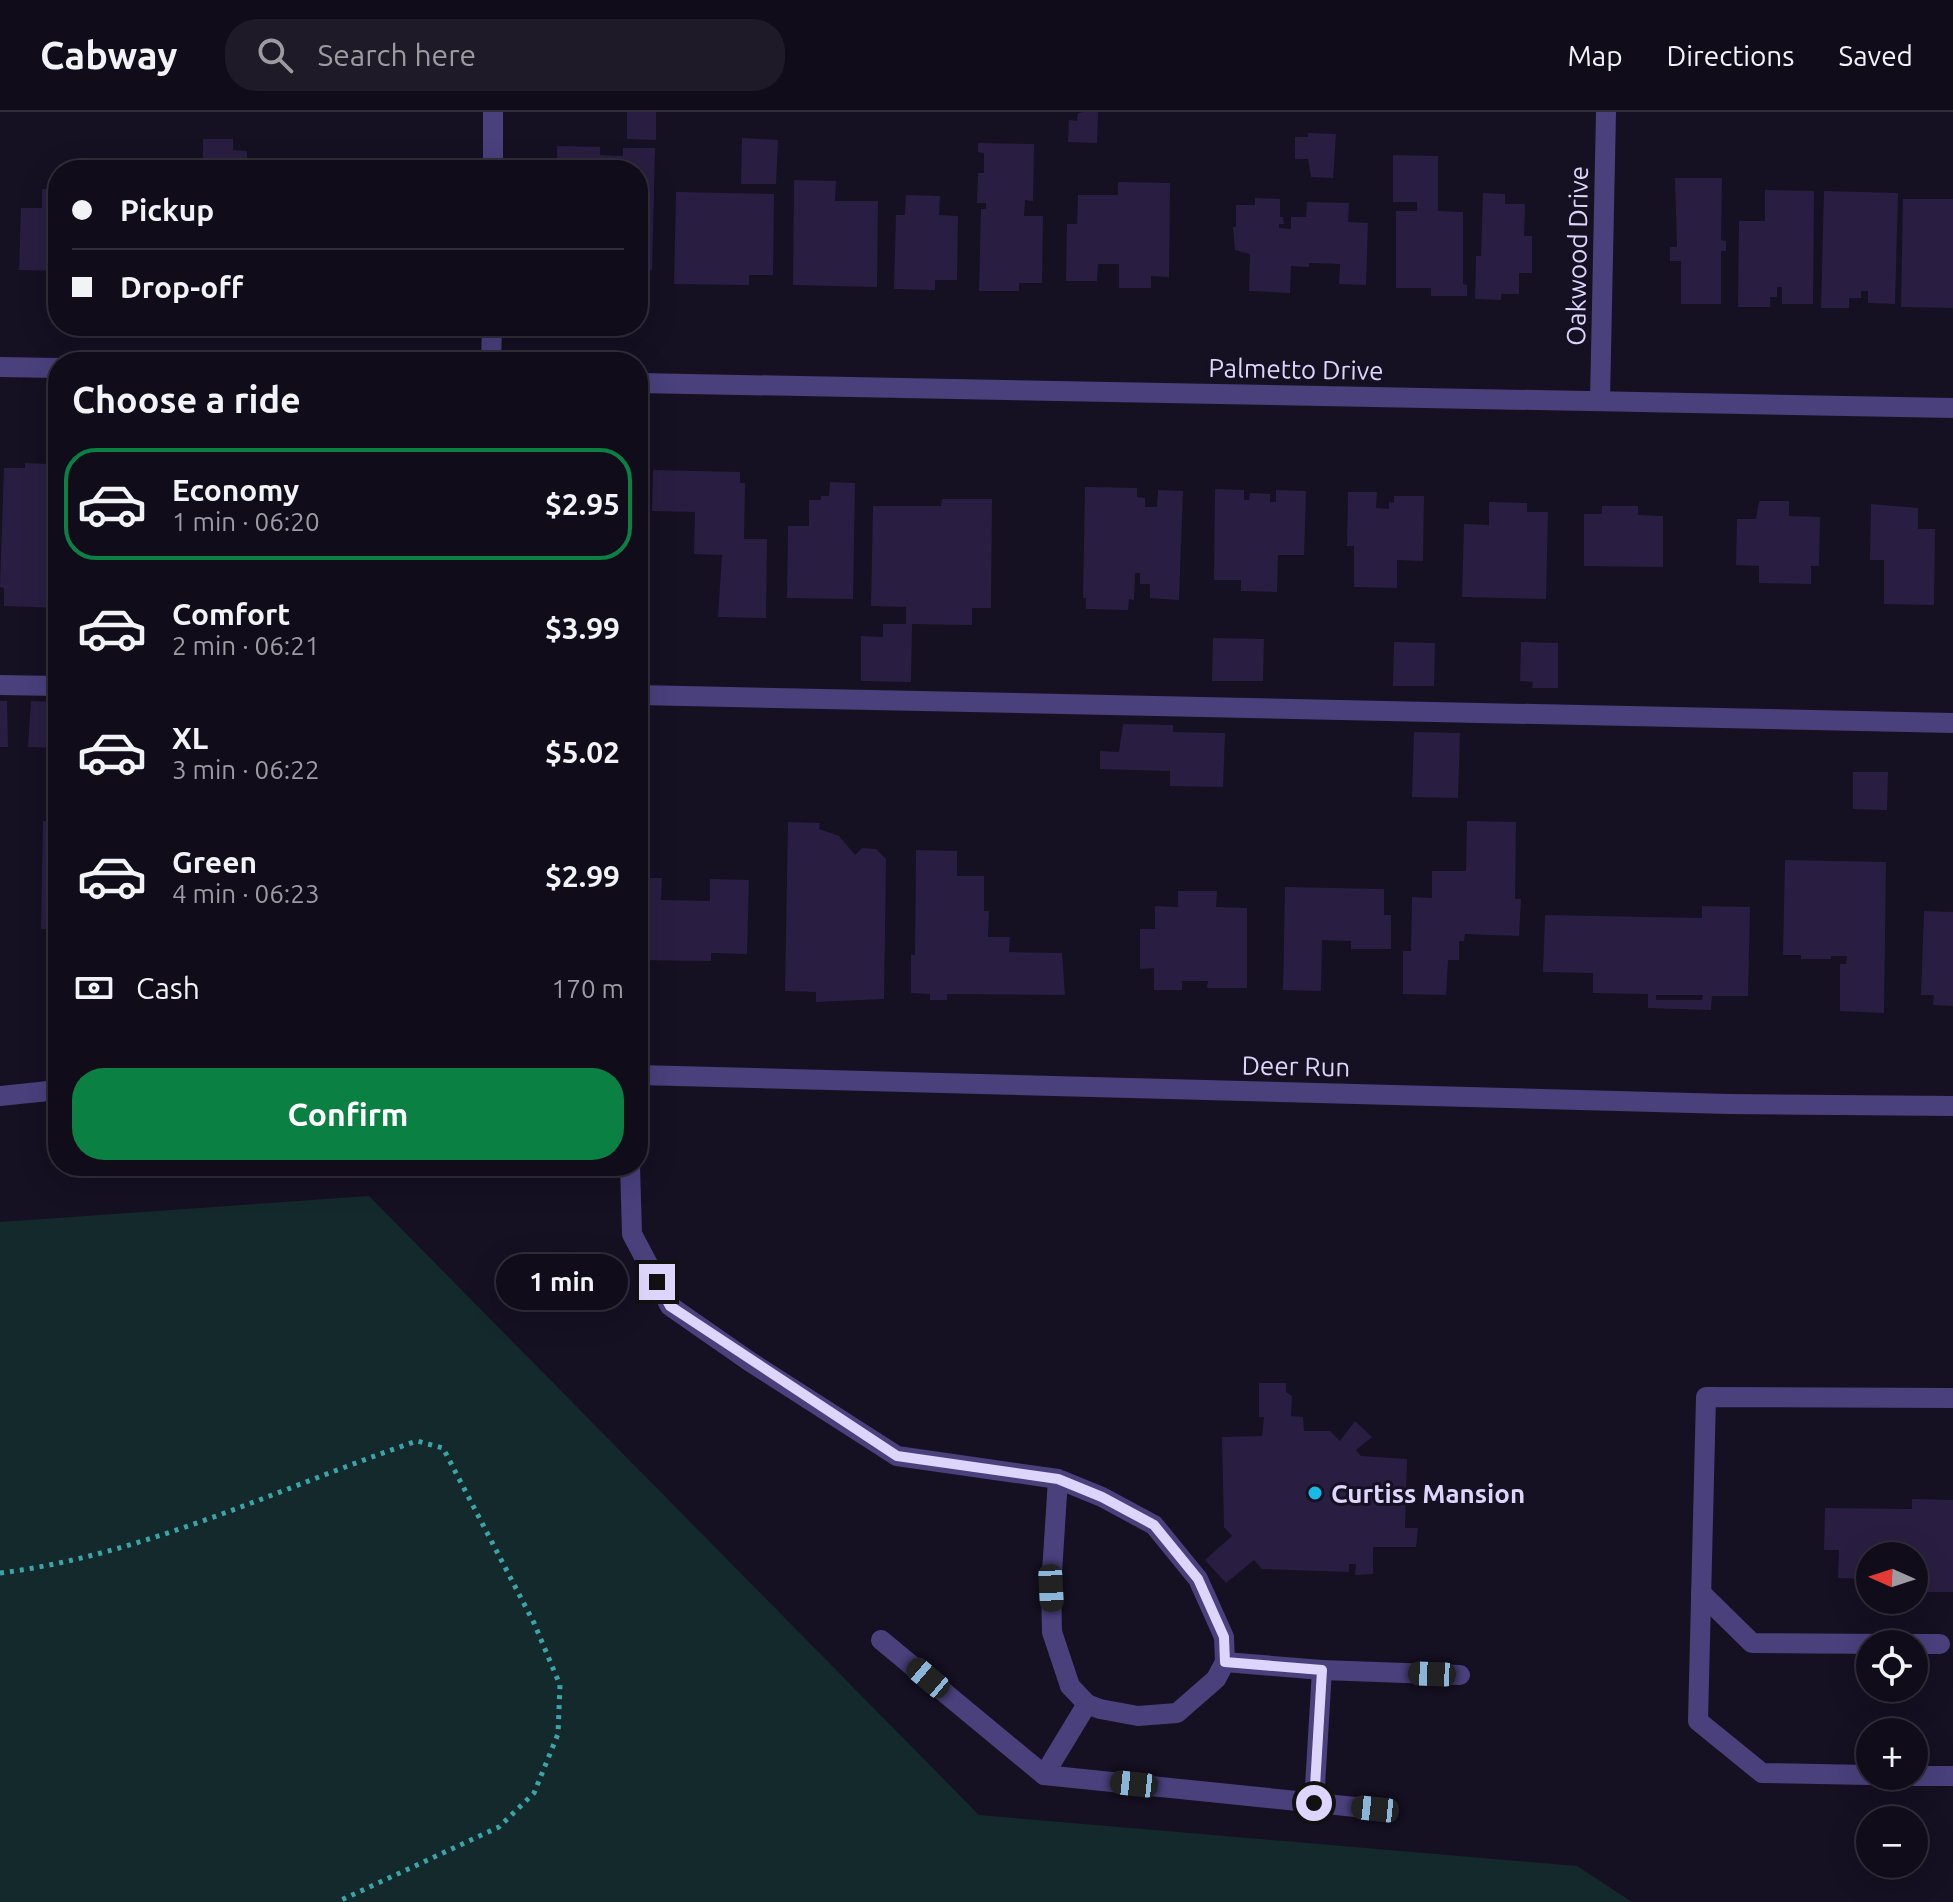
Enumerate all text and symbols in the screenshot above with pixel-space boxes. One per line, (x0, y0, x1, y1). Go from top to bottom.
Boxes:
search box (225, 19, 785, 91)
icon: search (253, 33, 297, 77)
text: Cabway (40, 34, 177, 76)
text: Search here (317, 38, 476, 72)
text: Map (1567, 40, 1623, 71)
text: Directions (1667, 40, 1794, 71)
text: Saved (1838, 40, 1913, 71)
street label: Oakwood Drive (1561, 166, 1593, 346)
text: Pickup (120, 193, 214, 227)
text: Drop-off (120, 270, 243, 304)
street label: Palmetto Drive (1208, 353, 1384, 385)
text: Choose a ride (72, 379, 301, 420)
icon: car (76, 468, 148, 540)
text: Economy (172, 473, 299, 507)
text: $2.95 (545, 487, 620, 521)
text: 1 min · 06:20 (172, 507, 320, 536)
icon: car (76, 592, 148, 664)
text: Comfort (172, 597, 290, 631)
text: $3.99 (545, 611, 620, 645)
text: 2 min · 06:21 (172, 631, 320, 660)
icon: car (76, 716, 148, 788)
text: XL (172, 721, 208, 755)
text: $5.02 (545, 735, 620, 769)
text: 3 min · 06:22 (172, 755, 320, 784)
icon: car (76, 840, 148, 912)
text: Green (172, 845, 257, 879)
text: $2.99 (545, 859, 620, 893)
text: 4 min · 06:23 (172, 879, 320, 908)
icon: cash (72, 966, 116, 1010)
text: Cash (136, 971, 200, 1005)
text: 170 m (552, 974, 624, 1003)
street label: Deer Run (1241, 1051, 1351, 1081)
button: Confirm (72, 1068, 624, 1160)
callout: 1 min (497, 1254, 629, 1310)
route end (639, 1264, 675, 1300)
text: 1 min (529, 1267, 595, 1296)
place label: Curtiss Mansion (1331, 1479, 1525, 1508)
marker: Curtiss Mansion (1306, 1484, 1324, 1502)
north arrow (1856, 1542, 1928, 1614)
map controls (1856, 1542, 1928, 1878)
car (1038, 1563, 1064, 1613)
button: locate (1856, 1630, 1928, 1702)
car (902, 1653, 954, 1703)
car (1408, 1661, 1456, 1687)
button: + (1856, 1718, 1928, 1790)
car (1109, 1770, 1159, 1798)
route start (1296, 1785, 1332, 1821)
car (1350, 1795, 1400, 1823)
button: − (1856, 1806, 1928, 1878)

